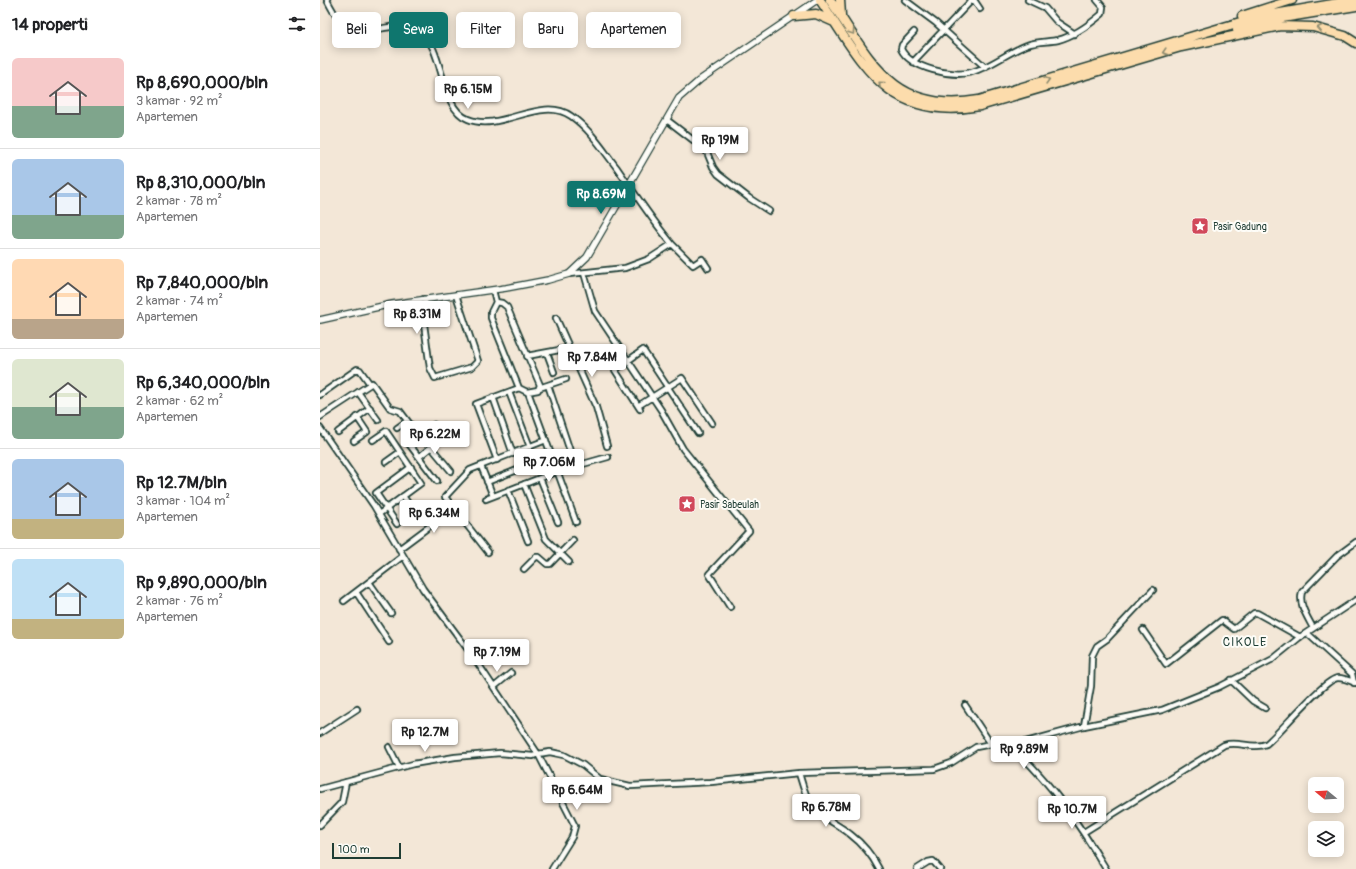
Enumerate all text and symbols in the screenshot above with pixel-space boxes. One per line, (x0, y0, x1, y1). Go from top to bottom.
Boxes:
chip: Beli (332, 12, 381, 48)
chip: Sewa (389, 12, 448, 48)
chip: Filter (456, 12, 515, 48)
chip: Baru (523, 12, 578, 48)
chip: Apartemen (586, 12, 681, 48)
icon: filters (286, 13, 308, 35)
text: 14 properti (12, 14, 88, 35)
one-way arrow (1317, 25, 1323, 33)
one-way arrow (847, 28, 854, 35)
one-way arrow (1162, 47, 1169, 56)
text: Rp 8,690,000/bln (136, 72, 268, 93)
icon: home (44, 74, 92, 122)
pin: Rp 6.15M (427, 76, 509, 110)
one-way arrow (1043, 76, 1050, 85)
text: Rp 6.15M (444, 81, 492, 97)
one-way arrow (878, 81, 886, 89)
text: 3 kamar · 92 m² (136, 93, 222, 109)
text: Apartemen (136, 109, 198, 125)
pin: Rp 19M (687, 127, 753, 161)
text: Rp 19M (701, 132, 739, 148)
text: Rp 8,310,000/bln (136, 172, 265, 193)
icon: home (44, 175, 92, 223)
pin: Rp 8.69M (560, 181, 642, 215)
text: Rp 8.69M (576, 186, 626, 202)
text: 2 kamar · 78 m² (136, 193, 222, 209)
text: Apartemen (136, 209, 198, 225)
place icon: Pasir Gadung (1190, 216, 1210, 236)
place label: Pasir Gadung (1213, 221, 1267, 233)
text: Rp 7,840,000/bln (136, 272, 268, 293)
icon: home (44, 275, 92, 323)
text: 2 kamar · 74 m² (136, 293, 223, 309)
pin: Rp 8.31M (376, 301, 458, 335)
text: Rp 8.31M (393, 306, 441, 322)
text: Apartemen (136, 309, 198, 325)
pin: Rp 7.84M (551, 344, 633, 378)
text: Rp 7.84M (567, 349, 617, 365)
text: Rp 6,340,000/bln (136, 372, 270, 393)
icon: home (44, 375, 92, 423)
text: 2 kamar · 62 m² (136, 393, 223, 409)
text: Apartemen (136, 409, 198, 425)
pin: Rp 6.22M (394, 421, 476, 455)
text: Rp 6.22M (410, 426, 460, 442)
pin: Rp 7.06M (508, 449, 590, 483)
text: Rp 7.06M (523, 454, 575, 470)
text: Rp 12.7M/bln (136, 472, 227, 493)
icon: home (44, 475, 92, 523)
text: 3 kamar · 104 m² (136, 493, 230, 509)
place icon: Pasir Sabeulah (677, 494, 697, 514)
place label: Pasir Sabeulah (700, 499, 759, 511)
pin: Rp 6.34M (393, 500, 475, 534)
text: Rp 6.34M (408, 505, 460, 521)
text: Apartemen (136, 509, 198, 525)
text: Rp 9,890,000/bln (136, 572, 267, 593)
icon: home (44, 575, 92, 623)
text: 2 kamar · 76 m² (136, 593, 223, 609)
text: Apartemen (136, 609, 198, 625)
district label: CIKOLE (1223, 635, 1267, 650)
pin: Rp 7.19M (456, 639, 538, 673)
text: Rp 7.19M (473, 644, 521, 660)
pin: Rp 12.7M (384, 719, 466, 753)
text: Rp 12.7M (401, 724, 449, 740)
pin: Rp 9.89M (983, 736, 1065, 770)
text: Rp 9.89M (1000, 741, 1048, 757)
pin: Rp 6.64M (536, 777, 618, 811)
north arrow (1308, 777, 1344, 813)
map controls (1308, 777, 1344, 857)
text: Rp 6.64M (551, 782, 603, 798)
pin: Rp 6.78M (785, 794, 867, 828)
pin: Rp 10.7M (1031, 796, 1113, 830)
text: Rp 6.78M (801, 799, 851, 815)
text: Rp 10.7M (1047, 801, 1097, 817)
button: layers (1308, 821, 1344, 857)
scale bar (332, 841, 401, 860)
text: 100 m (338, 843, 369, 856)

